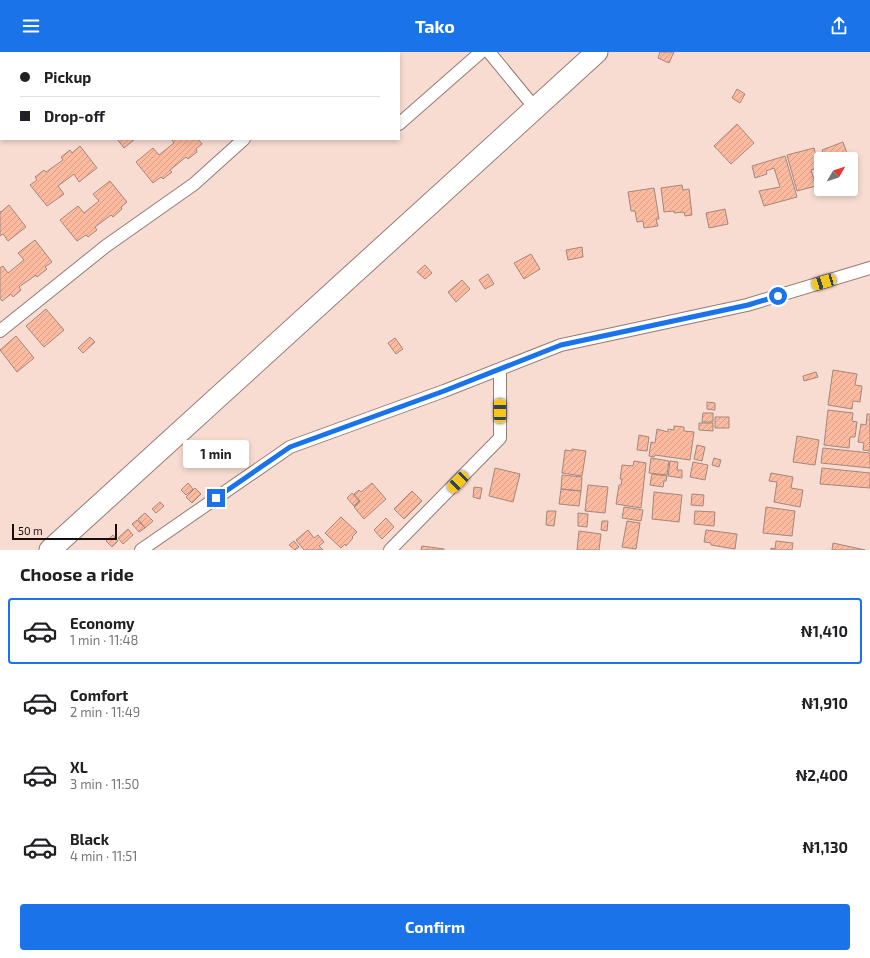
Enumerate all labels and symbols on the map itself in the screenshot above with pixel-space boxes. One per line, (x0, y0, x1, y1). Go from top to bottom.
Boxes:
north arrow (814, 152, 858, 196)
car (811, 273, 837, 291)
route start (769, 287, 787, 305)
car (494, 399, 506, 423)
callout: 1 min (183, 440, 249, 468)
car (445, 469, 471, 495)
route end (207, 489, 225, 507)
scale bar (12, 522, 117, 541)

